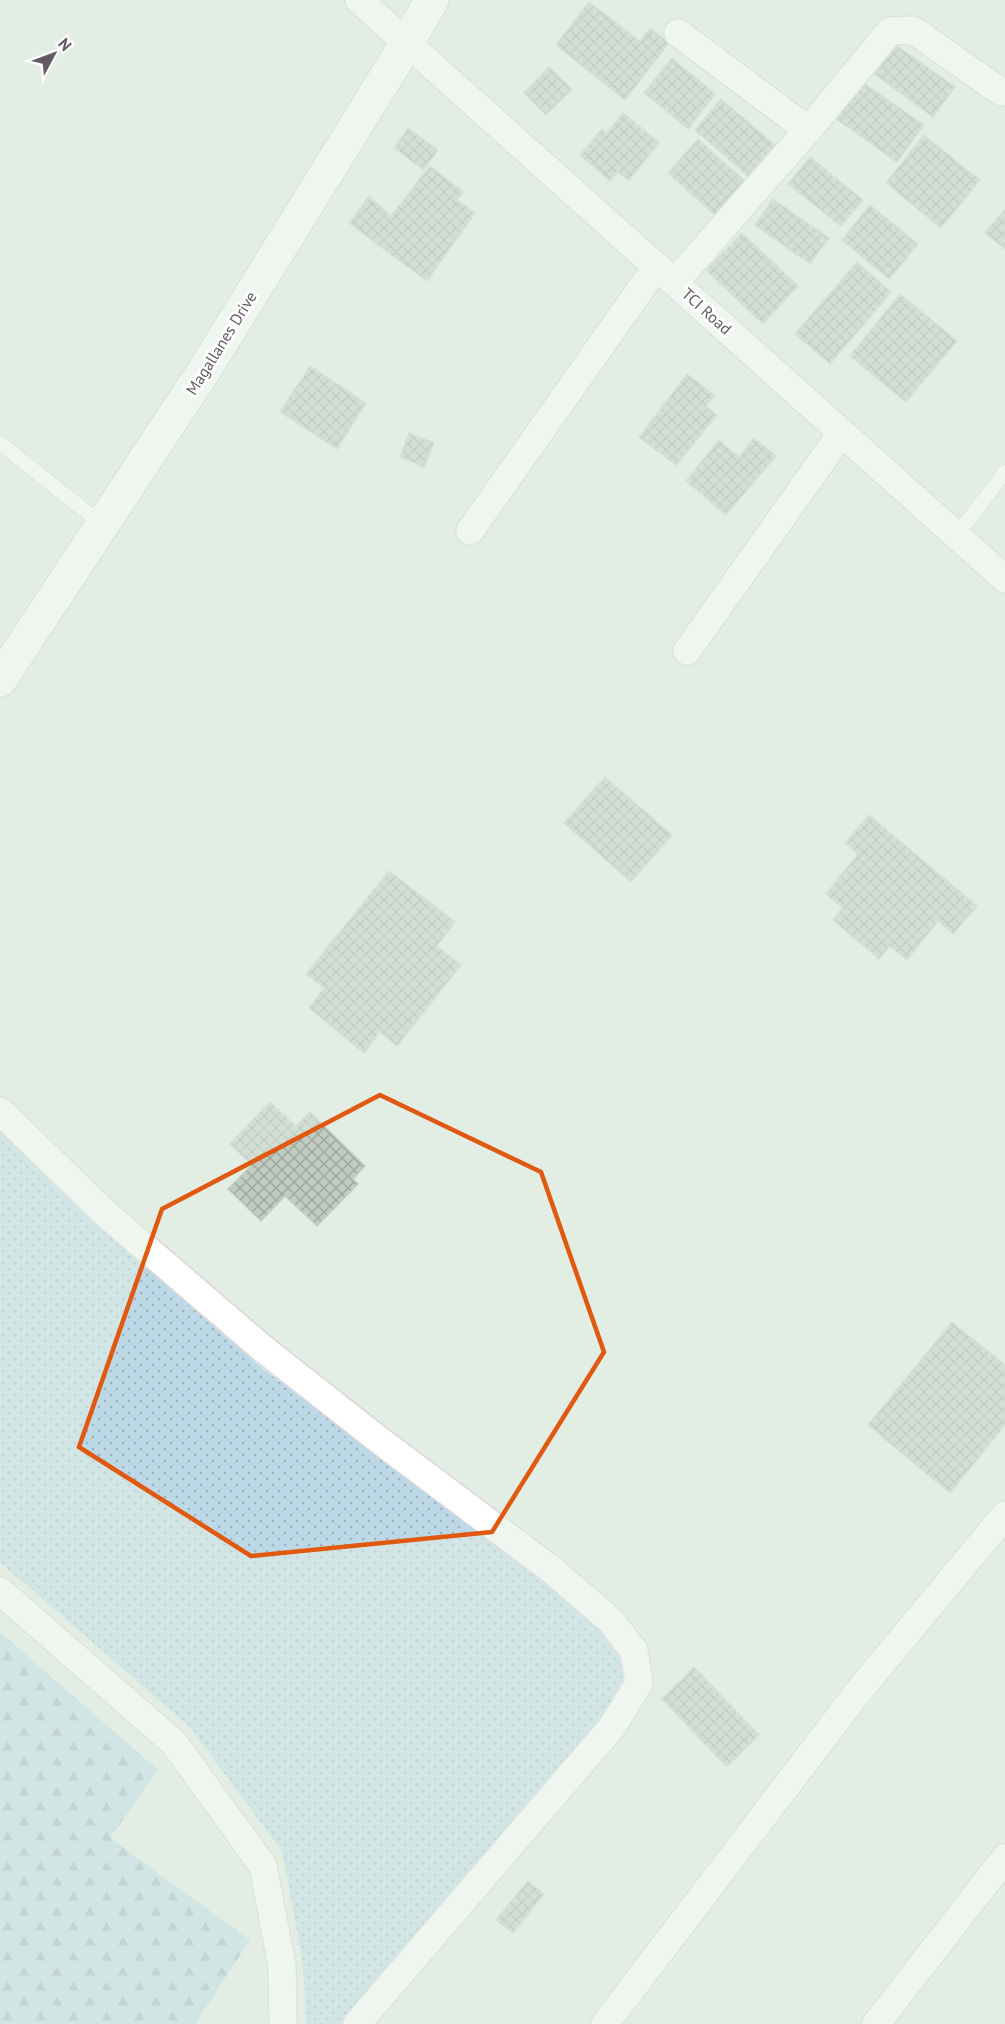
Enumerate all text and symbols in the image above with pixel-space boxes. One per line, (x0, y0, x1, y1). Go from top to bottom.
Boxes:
north arrow (24, 24, 84, 84)
text: N (54, 34, 76, 55)
street label: TCI Road (678, 283, 736, 339)
street label: Magallanes Drive (181, 288, 261, 398)

